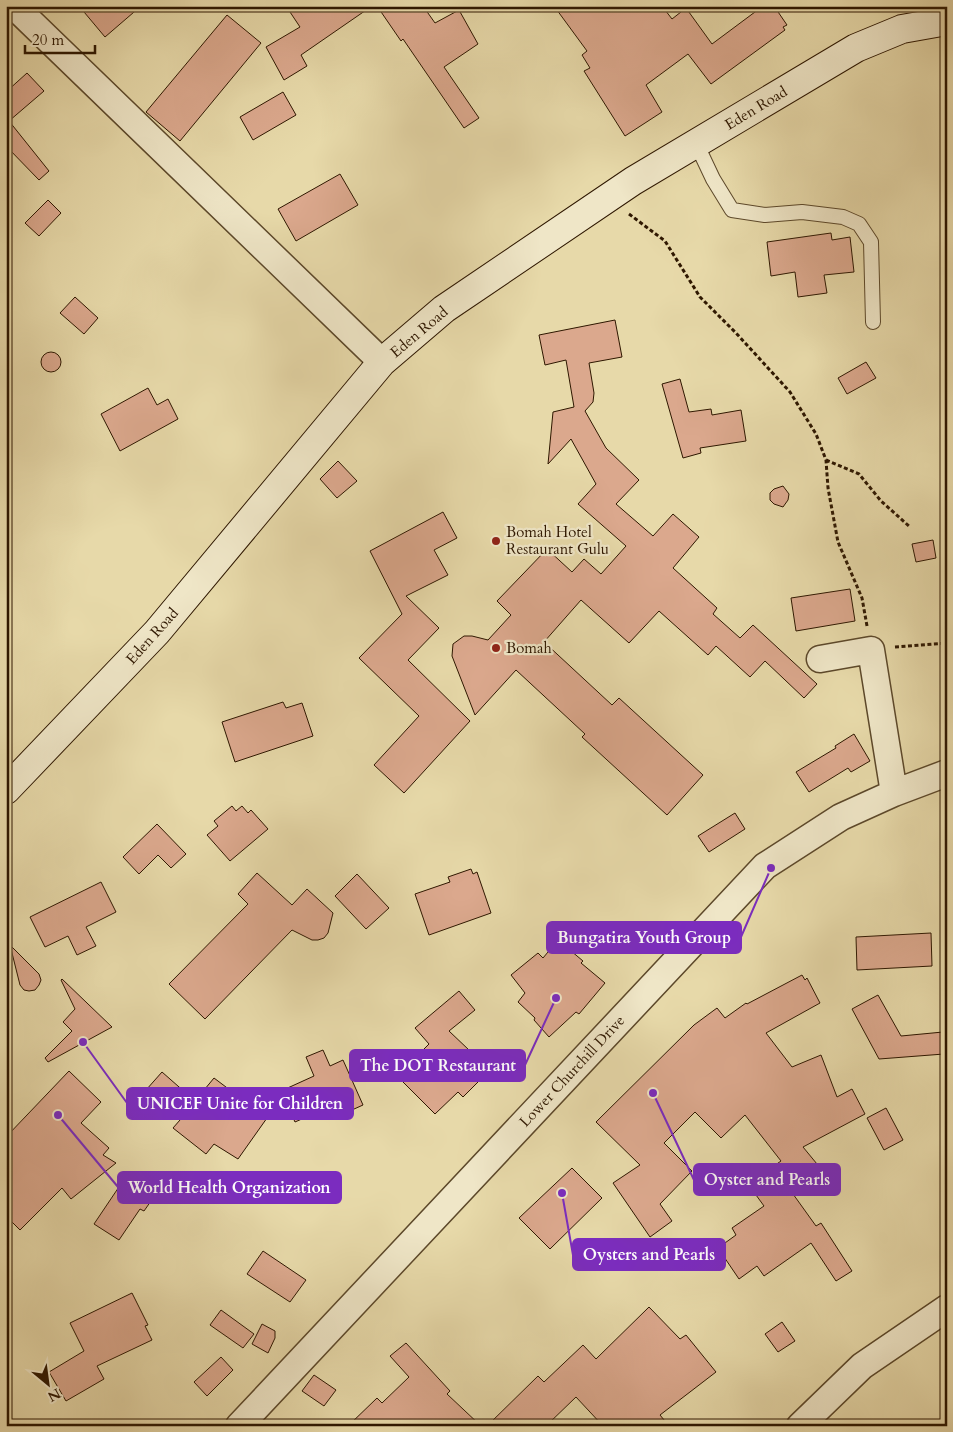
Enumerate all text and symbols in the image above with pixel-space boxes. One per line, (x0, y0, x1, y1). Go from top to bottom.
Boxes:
scale bar (25, 22, 95, 54)
text: 20 m (32, 30, 64, 50)
street label: Eden Road (721, 82, 791, 134)
street label: Eden Road (386, 302, 452, 362)
place label: Bomah Hotel Restaurant Gulu (506, 522, 609, 559)
marker: Bomah Hotel Restaurant Gulu (490, 535, 502, 547)
street label: Eden Road (121, 603, 183, 669)
place label: Bomah (506, 638, 552, 658)
marker: Bomah (490, 642, 502, 654)
callout: Bungatira Youth Group (547, 922, 741, 953)
text: Bungatira Youth Group (557, 927, 731, 949)
street label: Lower Churchill Drive (515, 1011, 629, 1131)
callout: The DOT Restaurant (350, 1050, 525, 1081)
text: The DOT Restaurant (360, 1055, 516, 1077)
callout: UNICEF Unite for Children (127, 1088, 353, 1119)
text: UNICEF Unite for Children (137, 1093, 344, 1115)
callout: Oyster and Pearls (694, 1164, 840, 1195)
text: Oyster and Pearls (704, 1169, 830, 1191)
callout: World Health Organization (118, 1172, 341, 1203)
text: World Health Organization (127, 1177, 331, 1199)
callout: Oysters and Pearls (573, 1239, 725, 1270)
text: Oysters and Pearls (583, 1244, 715, 1266)
north arrow (22, 1360, 72, 1410)
text: N (44, 1384, 64, 1406)

